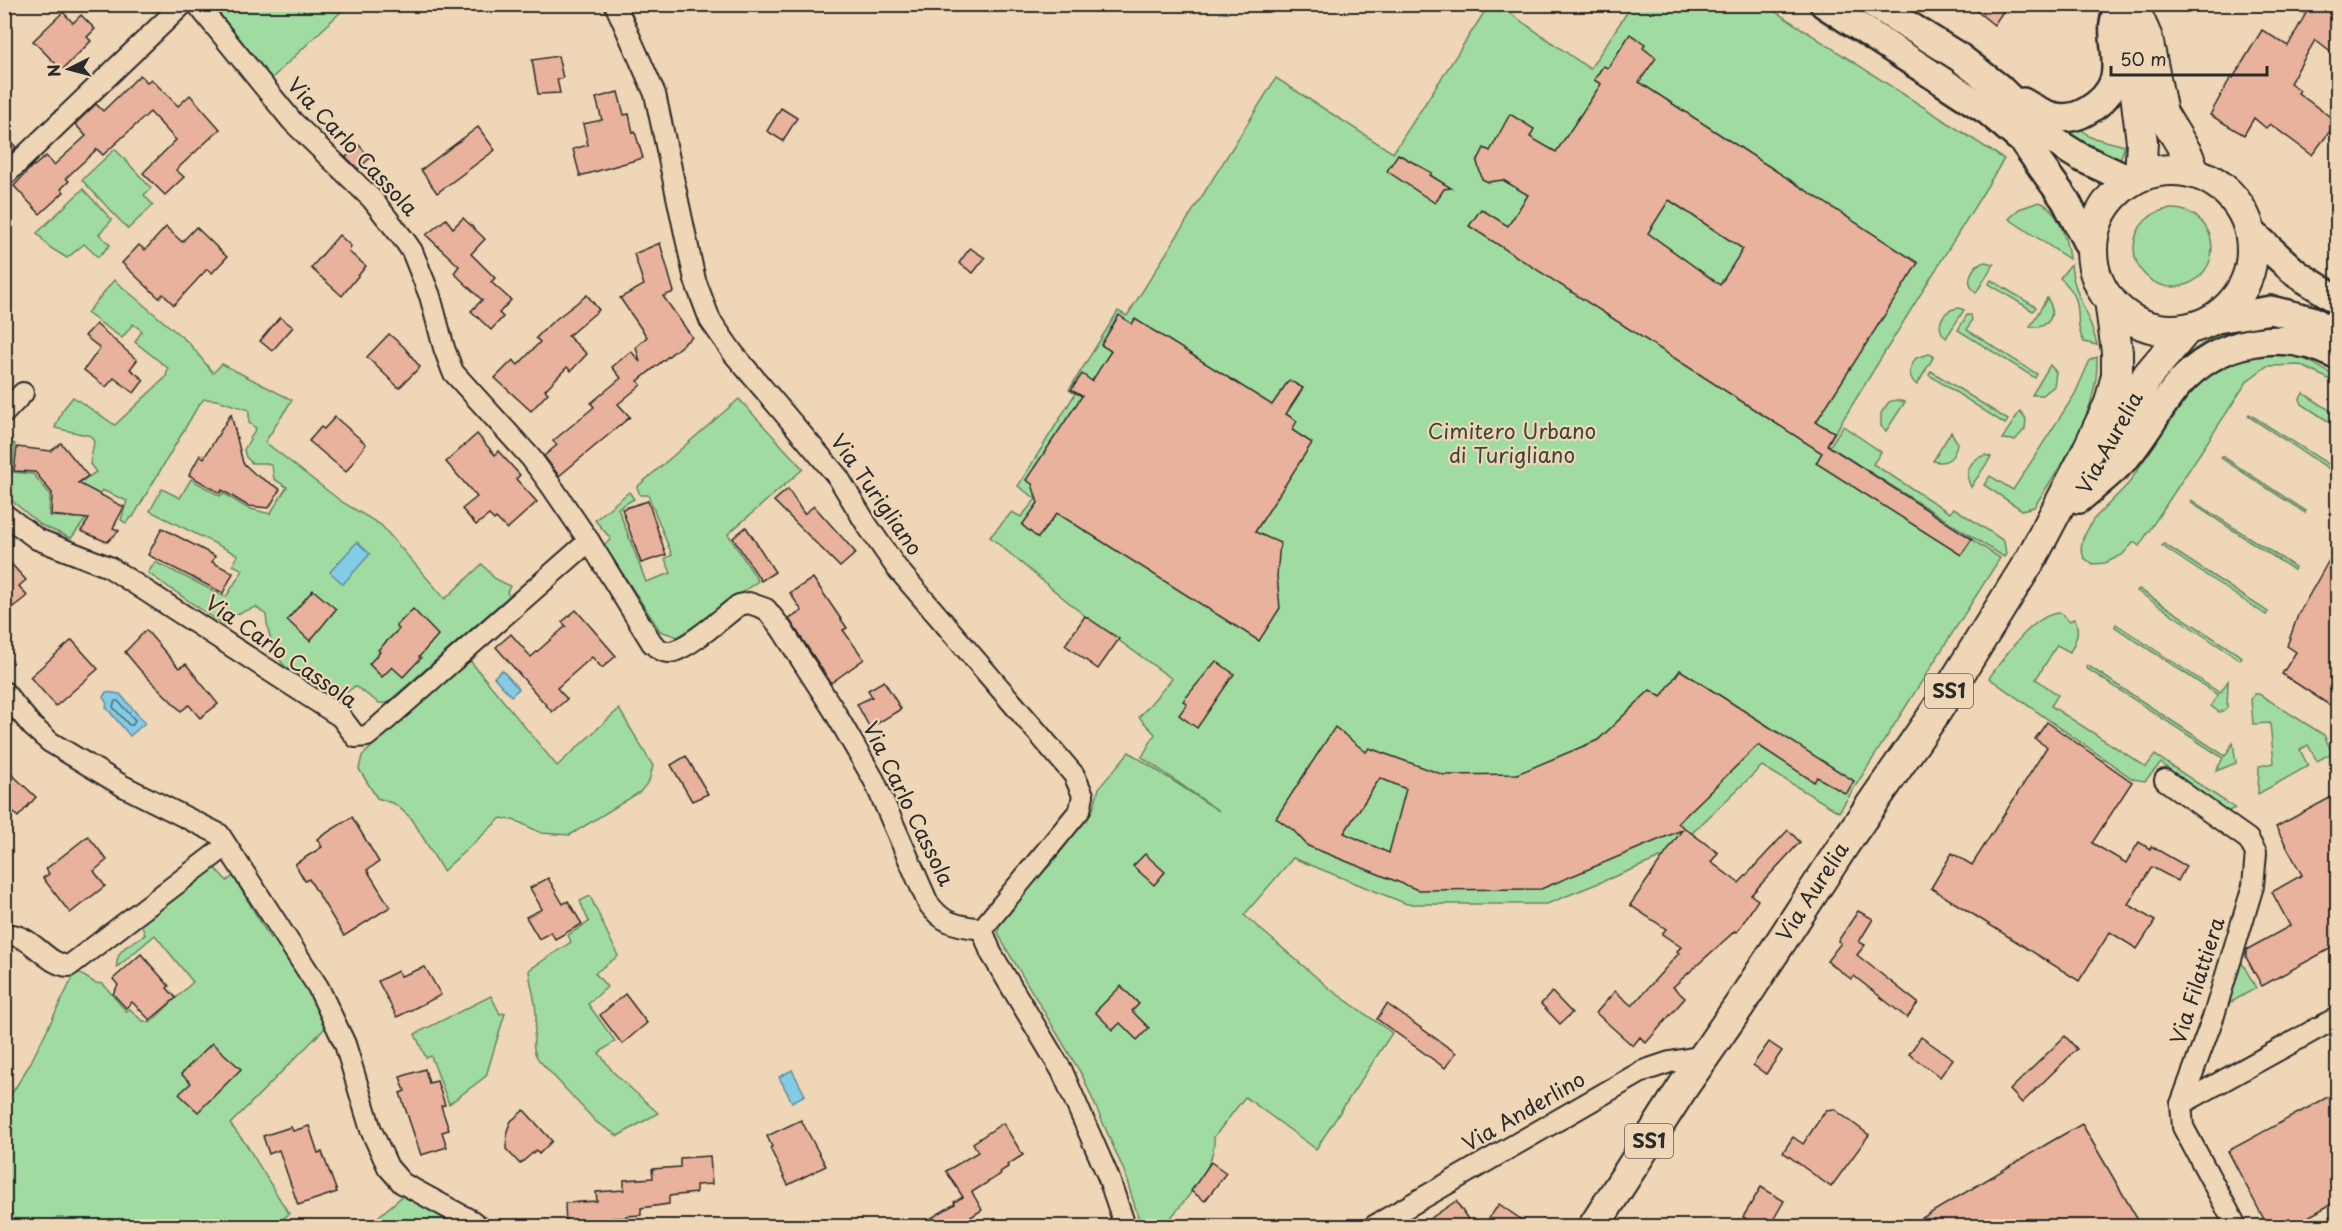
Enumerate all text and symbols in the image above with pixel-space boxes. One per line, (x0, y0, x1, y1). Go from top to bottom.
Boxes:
north arrow (39, 39, 99, 99)
scale bar (2111, 39, 2267, 77)
text: 50 m (2120, 45, 2167, 72)
text: N (40, 63, 66, 78)
street label: Via Carlo Cassola (281, 69, 426, 222)
street label: Via Aurelia (2067, 385, 2150, 499)
park label: Cimitero Urbano di Turigliano (1428, 414, 1596, 470)
street label: Via Turigliano (824, 426, 931, 561)
street label: Via Carlo Cassola (199, 586, 365, 715)
road number: SS1 (1925, 674, 1973, 708)
street label: Via Carlo Cassola (856, 715, 964, 891)
street label: Via Aurelia (1767, 835, 1856, 947)
street label: Via Filattiera (2160, 913, 2232, 1048)
street label: Via Anderlino (1456, 1062, 1590, 1158)
road number: SS1 (1625, 1124, 1673, 1158)

